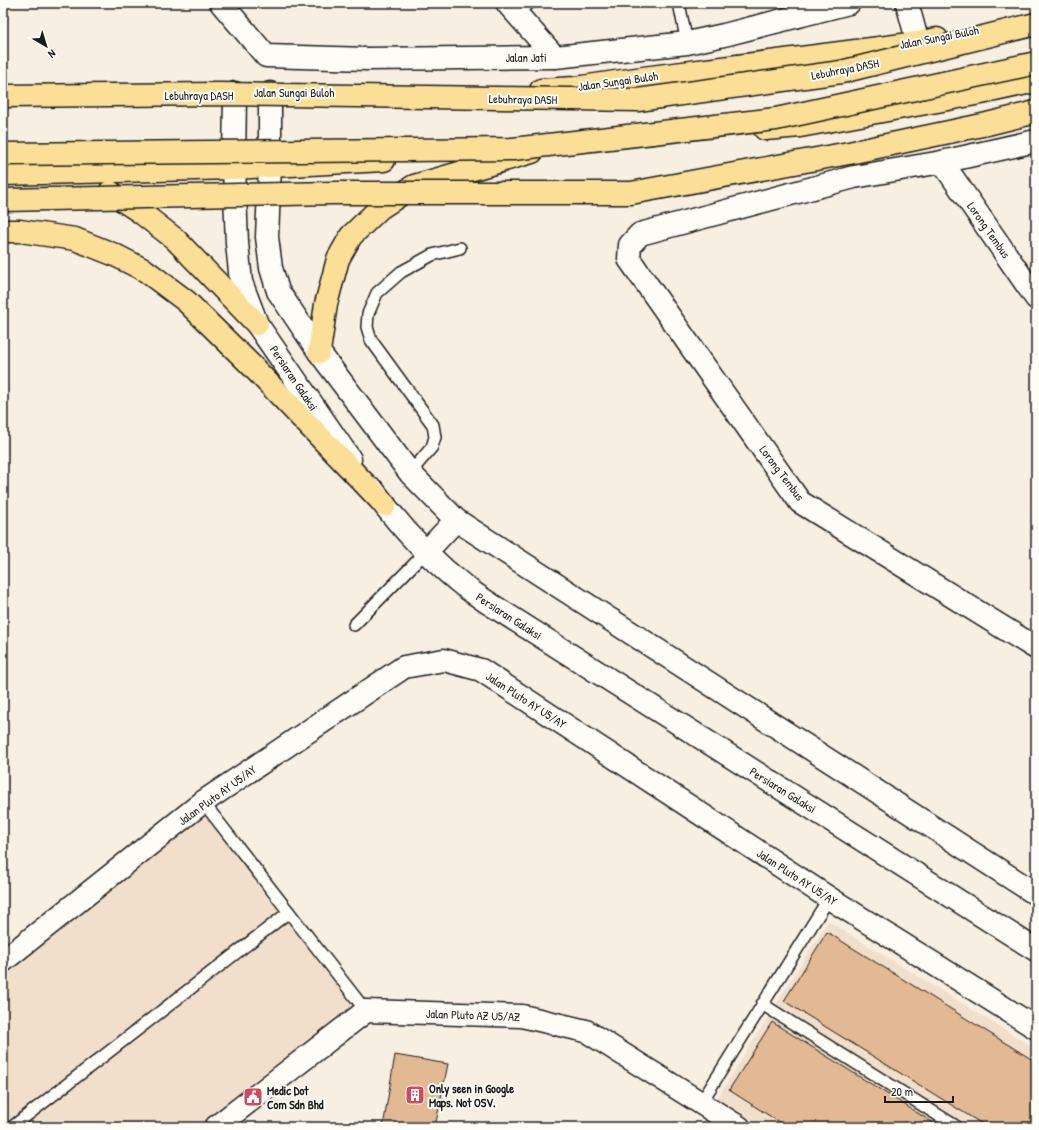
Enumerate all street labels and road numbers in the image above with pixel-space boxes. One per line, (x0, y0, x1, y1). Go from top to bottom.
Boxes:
street label: Jalan Sungai Buloh (898, 21, 980, 53)
street label: Jalan Jati (505, 49, 547, 66)
street label: Lebuhraya DASH (810, 54, 881, 84)
street label: Jalan Sungai Buloh (577, 67, 659, 95)
street label: Jalan Sungai Buloh (254, 84, 334, 101)
street label: Lebuhraya DASH (165, 87, 234, 104)
street label: Lebuhraya DASH (489, 90, 558, 108)
street label: Lorong Tembus (963, 198, 1015, 262)
street label: Persiaran Galaksi (266, 342, 322, 414)
street label: Lorong Tembus (756, 442, 809, 504)
street label: Persiaran Galaksi (473, 588, 545, 644)
street label: Jalan Pluto AY U5/AY (483, 668, 570, 733)
street label: Jalan Pluto AY U5/AY (175, 761, 260, 829)
street label: Persiaran Galaksi (747, 763, 819, 817)
street label: Jalan Pluto AY U5/AY (754, 845, 841, 910)
street label: Jalan Pluto AZ U5/AZ (426, 1005, 520, 1025)

